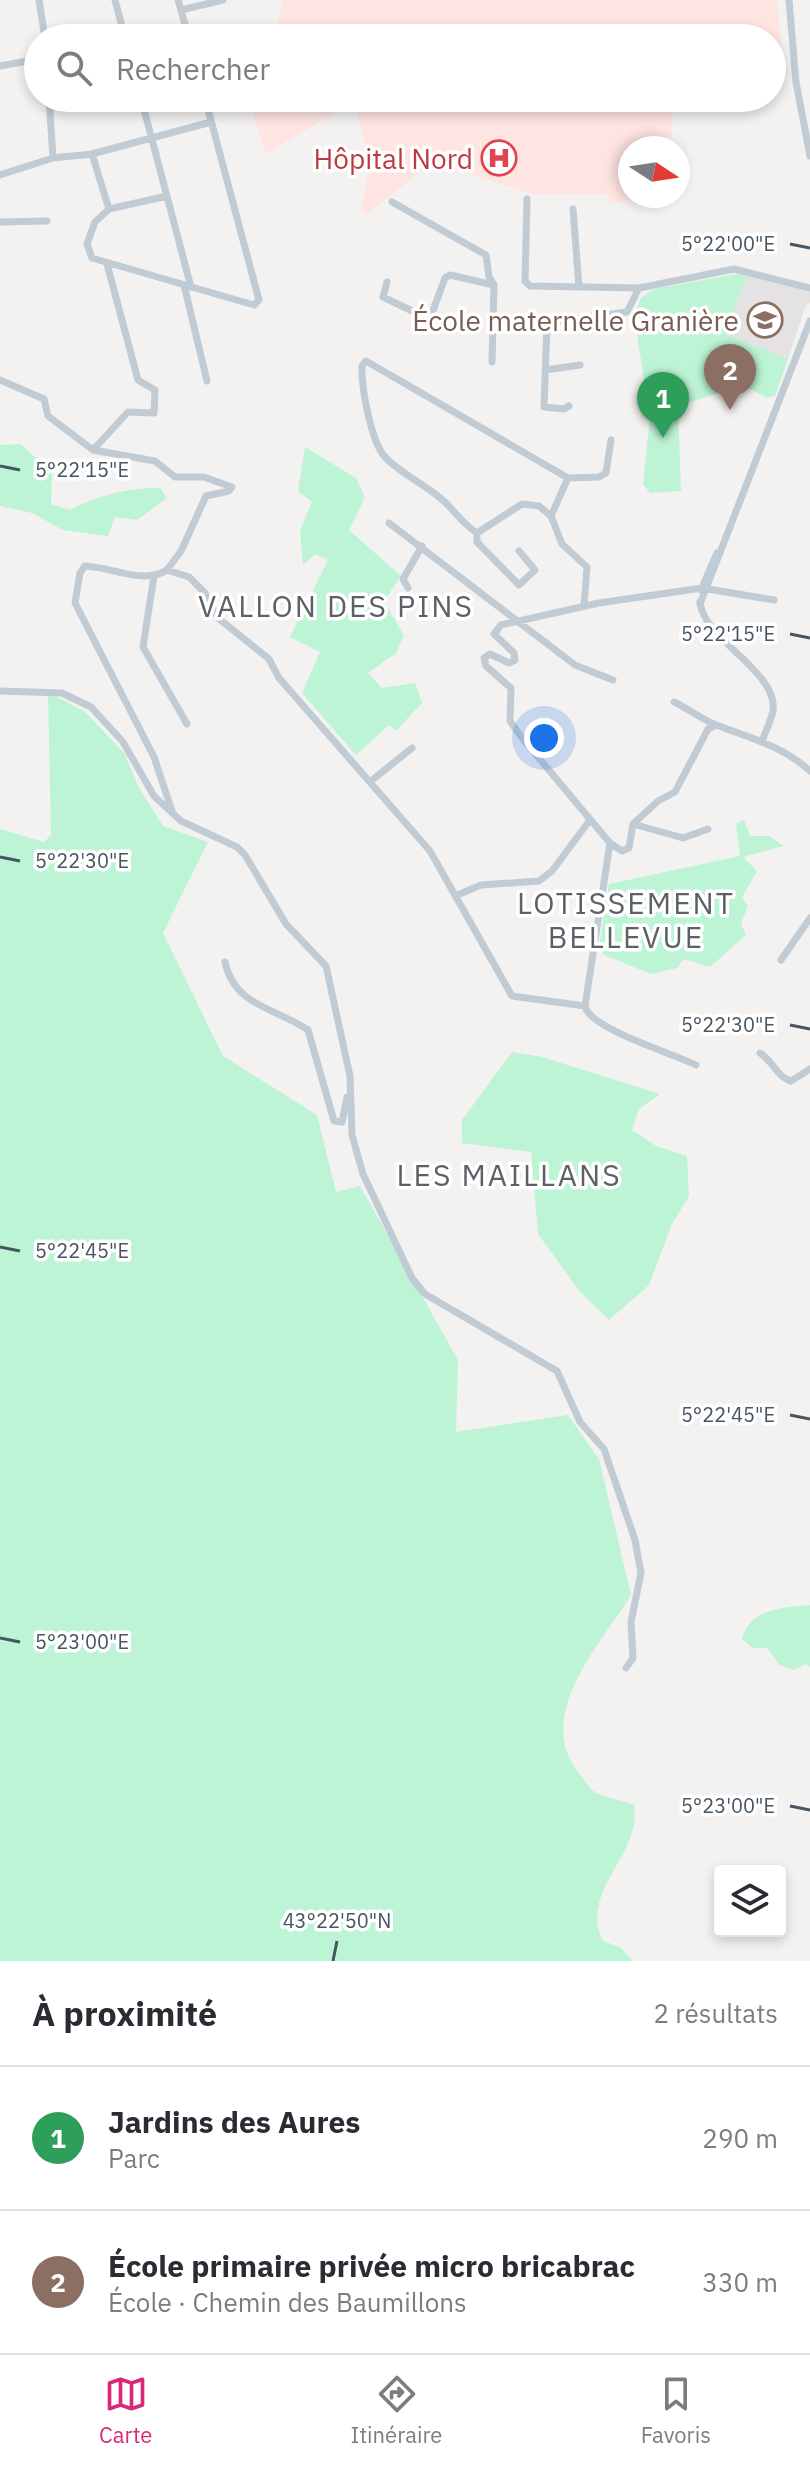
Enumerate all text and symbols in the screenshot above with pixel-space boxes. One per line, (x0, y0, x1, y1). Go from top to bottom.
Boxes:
search box (24, 24, 786, 112)
icon: search (52, 46, 96, 90)
text: Rechercher (116, 49, 270, 88)
north arrow (618, 136, 690, 208)
hospital icon: Hôpital Nord (480, 139, 518, 177)
place label: Hôpital Nord (313, 140, 473, 177)
text: 5°22'00"E (681, 230, 775, 257)
school or university icon: École maternelle Granière (746, 301, 784, 339)
place label: École maternelle Granière (412, 302, 739, 339)
pin: 2 (704, 344, 756, 410)
pin: 1 (637, 372, 689, 438)
text: 5°22'15"E (35, 456, 129, 483)
district label: VALLON DES PINS (198, 586, 474, 625)
text: 5°22'15"E (681, 620, 775, 647)
your location (524, 718, 564, 758)
text: 5°22'30"E (35, 847, 129, 874)
district label: LOTISSEMENT BELLEVUE (517, 883, 735, 956)
text: 5°22'30"E (681, 1011, 775, 1038)
district label: LES MAILLANS (396, 1155, 622, 1194)
text: 5°22'45"E (35, 1237, 129, 1264)
text: 5°22'45"E (681, 1401, 775, 1428)
text: 5°23'00"E (35, 1628, 129, 1655)
text: 5°23'00"E (681, 1792, 775, 1819)
map controls (714, 1865, 786, 1937)
button: layers (714, 1865, 786, 1937)
text: 43°22'50"N (283, 1907, 391, 1934)
text: À proximité (32, 1991, 217, 2035)
text: 2 résultats (653, 1996, 778, 2030)
text: Jardins des Aures (108, 2102, 360, 2141)
text: 1 (50, 2121, 66, 2155)
text: 290 m (702, 2121, 778, 2155)
text: Parc (108, 2141, 160, 2175)
text: École primaire privée micro bricabrac (108, 2246, 635, 2285)
text: 2 (50, 2265, 66, 2299)
text: 330 m (702, 2265, 778, 2299)
text: École · Chemin des Baumillons (108, 2285, 467, 2319)
tab: Carte (99, 2372, 152, 2449)
tab: Itinéraire (351, 2372, 442, 2449)
tab: Favoris (641, 2372, 711, 2449)

